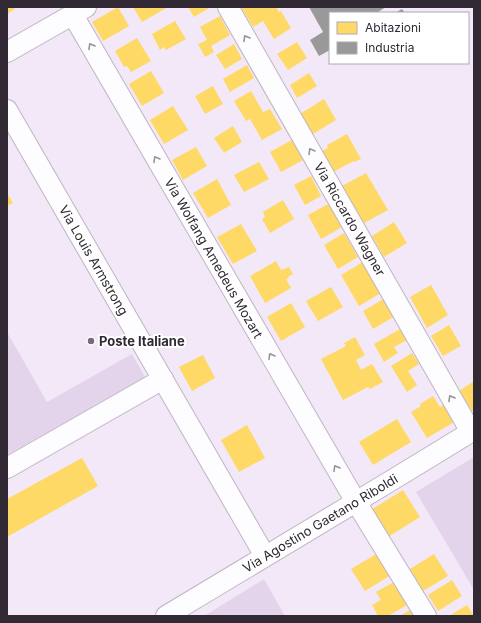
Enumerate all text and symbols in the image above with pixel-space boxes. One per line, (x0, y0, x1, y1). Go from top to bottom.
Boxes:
legend (329, 12, 469, 64)
text: Abitazioni (365, 20, 421, 35)
one-way arrow (244, 35, 251, 42)
text: Industria (365, 40, 414, 55)
one-way arrow (89, 43, 96, 50)
one-way arrow (308, 148, 315, 155)
one-way arrow (154, 156, 161, 163)
street label: Via Riccardo Wagner (311, 159, 389, 279)
street label: Via Wolfang Amedeus Mozart (162, 175, 266, 341)
street label: Via Louis Armstrong (56, 202, 132, 318)
place label: Poste Italiane (99, 333, 185, 349)
marker: Poste Italiane (86, 336, 96, 346)
one-way arrow (269, 353, 276, 360)
one-way arrow (449, 395, 456, 402)
one-way arrow (334, 465, 341, 472)
street label: Via Agostino Gaetano Riboldi (240, 470, 400, 576)

